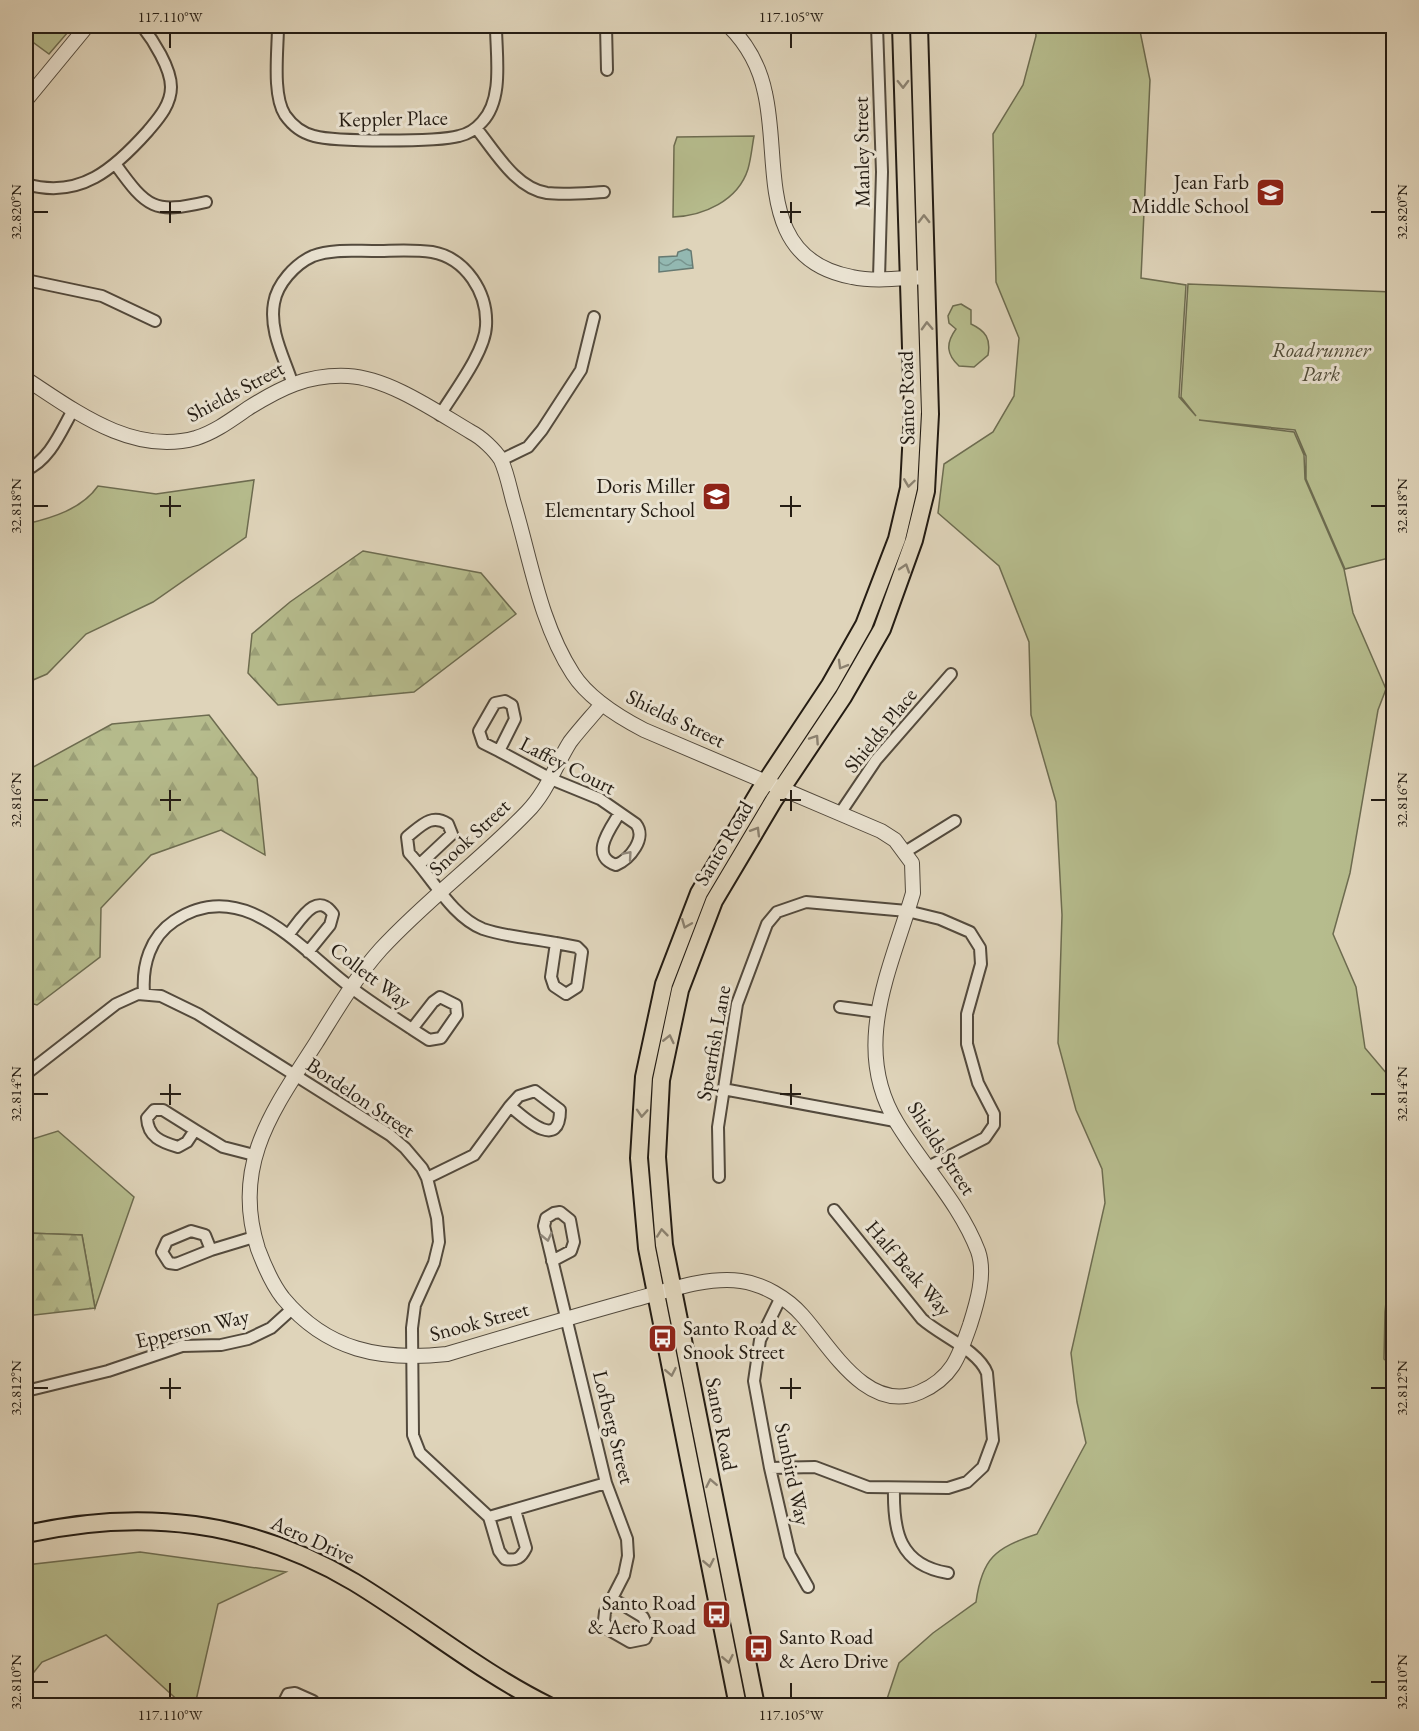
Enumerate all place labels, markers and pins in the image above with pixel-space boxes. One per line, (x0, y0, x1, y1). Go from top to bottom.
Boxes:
place label: Jean Farb Middle School (1132, 168, 1249, 219)
school or university icon: Jean Farb Middle School (1254, 177, 1286, 209)
place label: Doris Miller Elementary School (544, 472, 695, 523)
school or university icon: Doris Miller Elementary School (700, 481, 732, 513)
place label: Santo Road & Snook Street (683, 1314, 798, 1365)
bus stop icon: Santo Road & Snook Street (646, 1323, 678, 1355)
place label: Santo Road & Aero Road (588, 1589, 696, 1640)
bus stop icon: Santo Road & Aero Road (701, 1598, 733, 1630)
place label: Santo Road & Aero Drive (779, 1623, 888, 1674)
bus stop icon: Santo Road & Aero Drive (742, 1632, 774, 1664)

